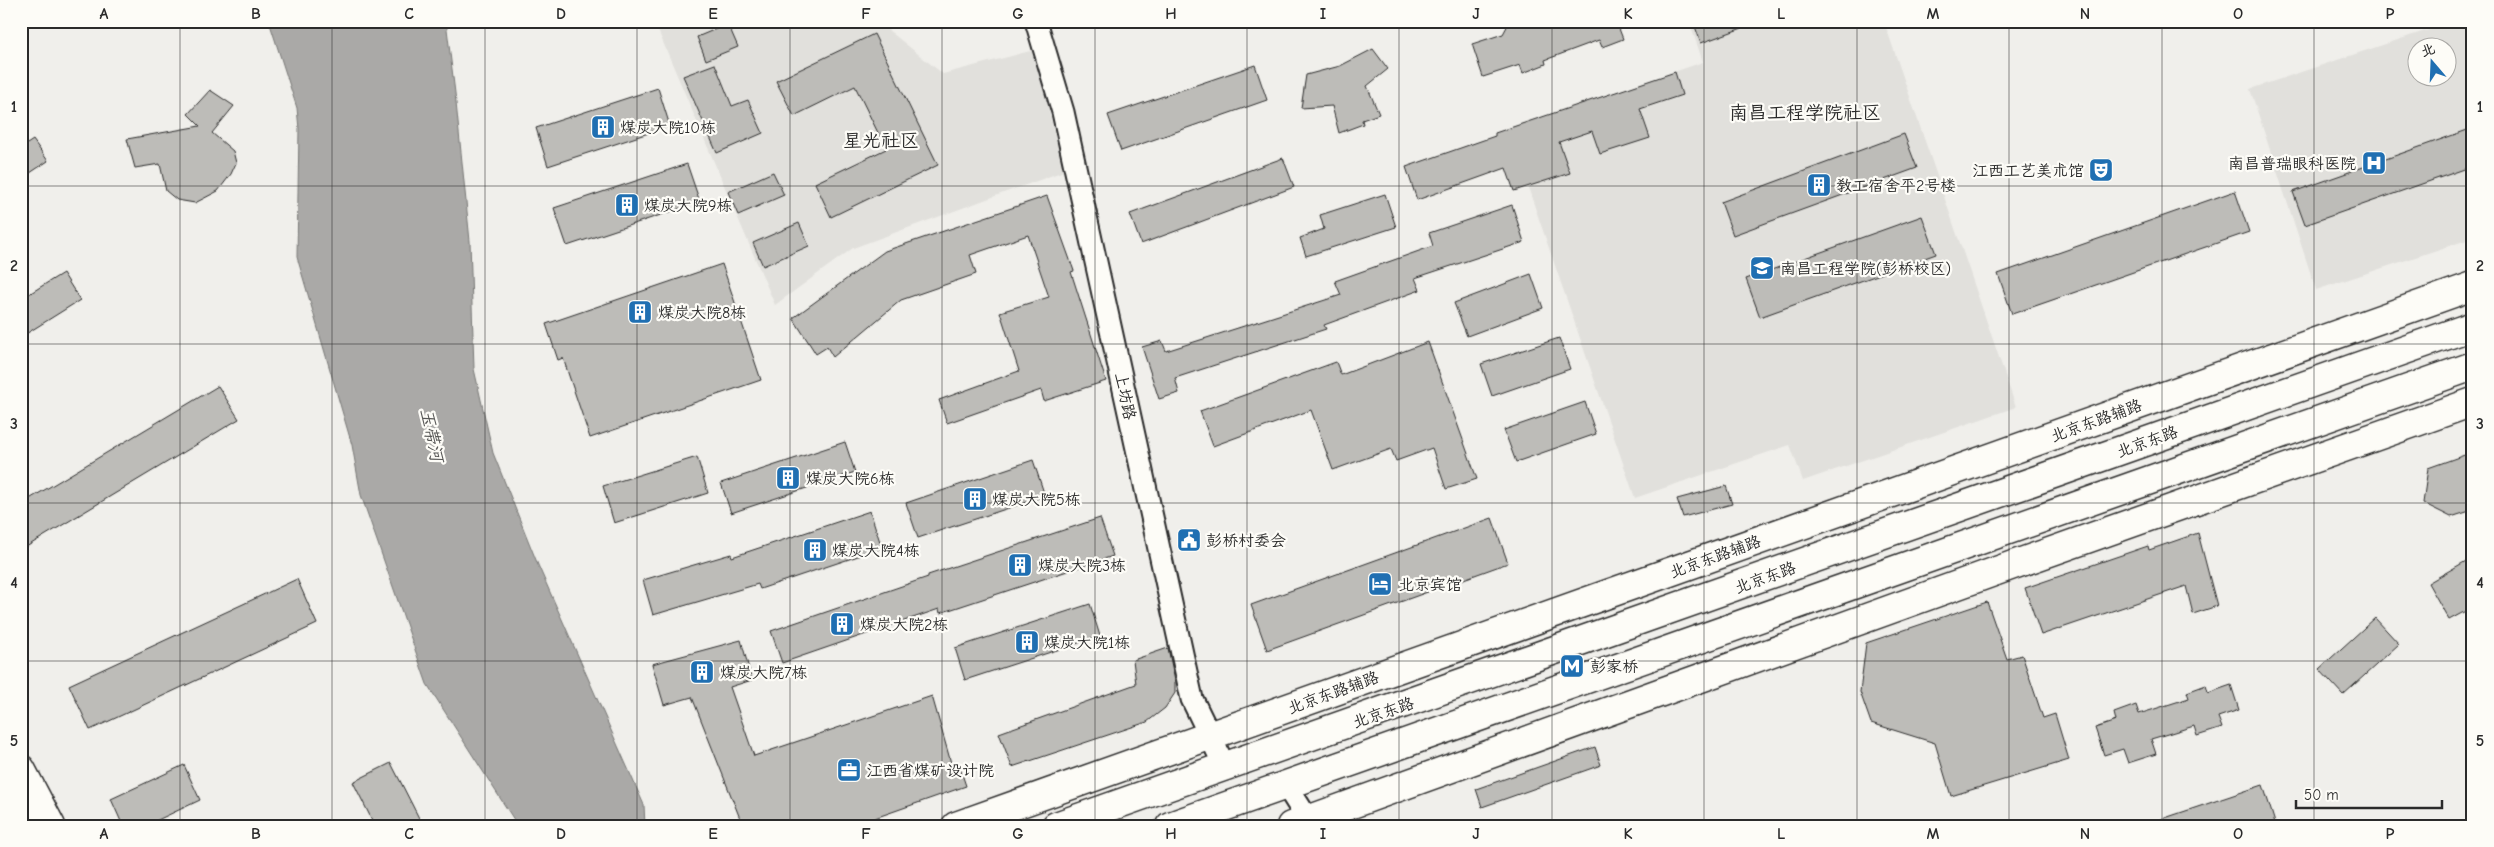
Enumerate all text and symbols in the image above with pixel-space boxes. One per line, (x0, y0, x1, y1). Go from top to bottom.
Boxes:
text: A (100, 5, 109, 23)
text: B (251, 5, 261, 23)
text: C (404, 5, 414, 23)
text: D (556, 5, 566, 23)
text: E (708, 5, 718, 23)
text: F (861, 5, 871, 23)
text: G (1012, 5, 1024, 23)
text: H (1165, 5, 1177, 23)
text: I (1320, 5, 1326, 23)
text: J (1472, 5, 1480, 23)
text: K (1623, 5, 1633, 23)
text: L (1777, 5, 1785, 23)
text: M (1927, 5, 1940, 23)
text: N (2080, 5, 2090, 23)
text: O (2233, 5, 2243, 23)
text: P (2386, 5, 2395, 23)
north arrow (2406, 38, 2456, 88)
text: 北 (2419, 40, 2437, 60)
text: 1 (11, 98, 17, 116)
text: 1 (2477, 98, 2483, 116)
district label: 南昌工程学院社区 (1729, 102, 1881, 124)
building icon: 煤炭大院10栋 (590, 114, 616, 140)
place label: 煤炭大院10栋 (620, 119, 716, 137)
district label: 星光社区 (843, 130, 919, 152)
hospital icon: 南昌普瑞眼科医院 (2361, 150, 2387, 176)
place label: 南昌普瑞眼科医院 (2228, 155, 2356, 173)
theatre icon: 江西工艺美术馆 (2088, 157, 2114, 183)
place label: 江西工艺美术馆 (1972, 162, 2084, 180)
building icon: 教工宿舍平2号楼 (1806, 172, 1832, 198)
place label: 教工宿舍平2号楼 (1836, 177, 1956, 195)
building icon: 煤炭大院9栋 (614, 192, 640, 218)
place label: 煤炭大院9栋 (644, 197, 733, 215)
school or university icon: 南昌工程学院(彭桥校区) (1749, 255, 1775, 281)
text: 2 (10, 257, 18, 275)
text: 2 (2476, 257, 2484, 275)
place label: 南昌工程学院(彭桥校区) (1780, 260, 1951, 278)
building icon: 煤炭大院8栋 (627, 299, 653, 325)
place label: 煤炭大院8栋 (658, 304, 746, 322)
street label: 上坊路 (1111, 371, 1139, 422)
street label: 北京东路辅路 (2048, 396, 2145, 446)
water label: 玉带河 (416, 407, 448, 467)
text: 3 (10, 415, 18, 433)
text: 3 (2476, 415, 2484, 433)
street label: 北京东路 (2114, 423, 2180, 461)
building icon: 煤炭大院6栋 (775, 465, 801, 491)
place label: 煤炭大院6栋 (806, 470, 895, 488)
building icon: 煤炭大院5栋 (962, 486, 988, 512)
place label: 煤炭大院5栋 (992, 491, 1081, 509)
public building icon: 彭桥村委会 (1176, 527, 1202, 553)
place label: 彭桥村委会 (1206, 532, 1286, 550)
street label: 北京东路辅路 (1667, 532, 1764, 582)
building icon: 煤炭大院4栋 (802, 537, 828, 563)
place label: 煤炭大院4栋 (832, 542, 920, 560)
building icon: 煤炭大院3栋 (1007, 552, 1033, 578)
place label: 煤炭大院3栋 (1038, 557, 1126, 575)
street label: 北京东路 (1732, 559, 1798, 597)
hotel icon: 北京宾馆 (1367, 571, 1393, 597)
text: 4 (10, 574, 18, 592)
text: 4 (2476, 574, 2484, 592)
place label: 北京宾馆 (1398, 576, 1462, 594)
building icon: 煤炭大院2栋 (829, 611, 855, 637)
place label: 煤炭大院2栋 (860, 616, 948, 634)
building icon: 煤炭大院1栋 (1014, 629, 1040, 655)
place label: 煤炭大院1栋 (1044, 634, 1130, 652)
metro station icon: 彭家桥 (1559, 653, 1585, 679)
place label: 彭家桥 (1590, 658, 1638, 676)
building icon: 煤炭大院7栋 (689, 659, 715, 685)
place label: 煤炭大院7栋 (720, 664, 808, 682)
street label: 北京东路辅路 (1285, 668, 1382, 718)
street label: 北京东路 (1350, 694, 1417, 732)
text: 5 (10, 732, 18, 750)
text: 5 (2476, 732, 2484, 750)
office icon: 江西省煤矿设计院 (836, 757, 862, 783)
place label: 江西省煤矿设计院 (866, 762, 994, 780)
scale bar (2296, 777, 2443, 809)
text: 50 m (2304, 786, 2339, 804)
text: A (100, 825, 109, 843)
text: B (251, 825, 261, 843)
text: C (404, 825, 414, 843)
text: D (556, 825, 566, 843)
text: E (708, 825, 718, 843)
text: F (861, 825, 871, 843)
text: G (1012, 825, 1024, 843)
text: H (1165, 825, 1177, 843)
text: I (1320, 825, 1326, 843)
text: J (1472, 825, 1480, 843)
text: K (1623, 825, 1633, 843)
text: L (1777, 825, 1785, 843)
text: M (1927, 825, 1940, 843)
text: N (2080, 825, 2090, 843)
text: O (2233, 825, 2243, 843)
text: P (2386, 825, 2395, 843)

